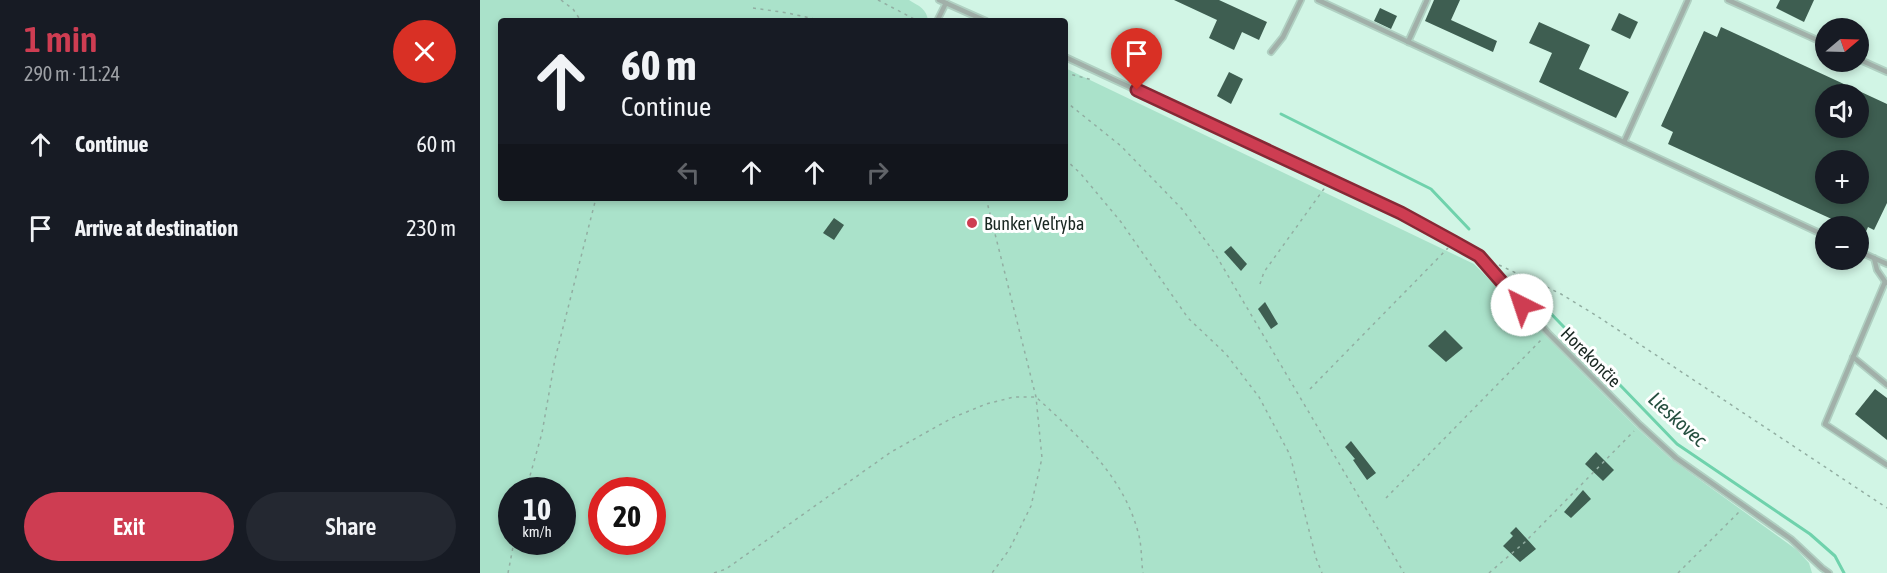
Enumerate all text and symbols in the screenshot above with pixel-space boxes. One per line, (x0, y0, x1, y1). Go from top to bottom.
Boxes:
text: 1 min (24, 18, 98, 60)
north arrow (1815, 18, 1869, 72)
map controls (1815, 18, 1869, 270)
button: close (393, 20, 456, 83)
pin (1111, 28, 1162, 90)
icon: arrive (1120, 37, 1153, 70)
text: 60 m (621, 41, 696, 89)
icon: ahead (522, 42, 600, 120)
text: 290 m · 11:24 (24, 62, 120, 85)
button: sound (1815, 84, 1869, 138)
text: Continue (621, 91, 711, 122)
icon: ahead (24, 128, 57, 161)
text: Continue (75, 131, 149, 157)
text: 60 m (416, 131, 456, 157)
button: + (1815, 150, 1869, 204)
icon: left (672, 156, 705, 189)
icon: ahead (735, 156, 768, 189)
icon: ahead (798, 156, 831, 189)
icon: right (861, 156, 894, 189)
icon: arrive (24, 212, 57, 245)
place label: Bunker Veľryba (984, 213, 1084, 234)
text: Arrive at destination (75, 215, 238, 241)
text: 230 m (406, 215, 456, 241)
marker: Bunker Veľryba (965, 216, 979, 230)
button: − (1815, 216, 1869, 270)
position arrow (1490, 273, 1554, 337)
street label: Horekončie (1557, 323, 1625, 391)
water label: Lieskovec (1644, 387, 1712, 451)
speed limit sign: 20 (588, 477, 666, 555)
button: Exit (24, 492, 234, 561)
button: Share (246, 492, 456, 561)
text: 10 (523, 492, 551, 526)
text: km/h (522, 523, 552, 540)

